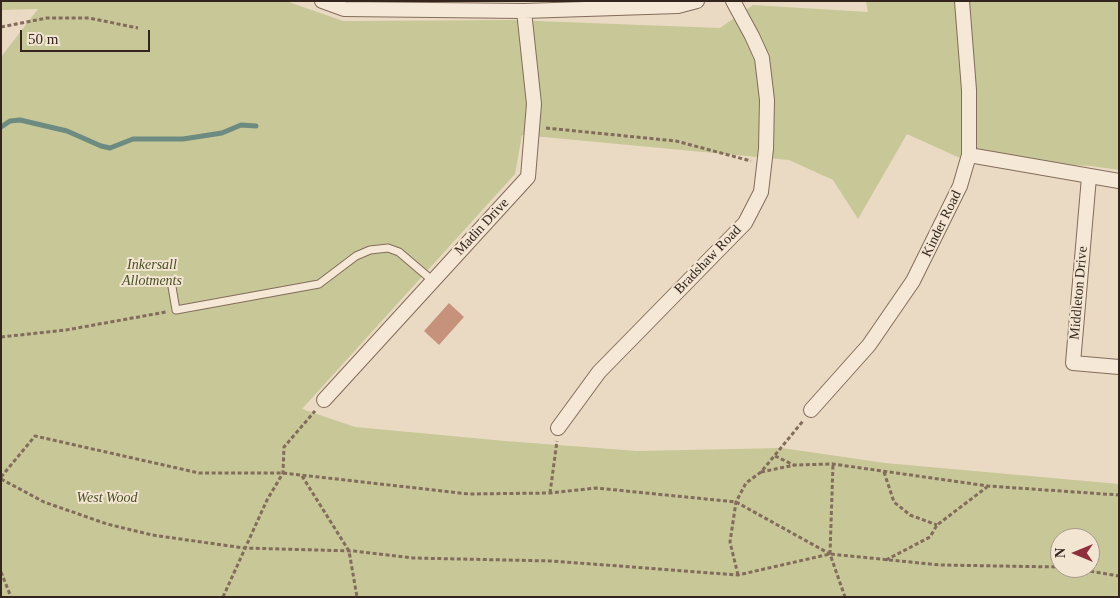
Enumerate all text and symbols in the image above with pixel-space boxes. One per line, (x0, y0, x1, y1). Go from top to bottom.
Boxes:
scale bar (22, 20, 152, 52)
text: 50 m (28, 31, 58, 47)
street label: Kinder Road (919, 188, 965, 260)
street label: Madin Drive (451, 195, 513, 259)
street label: Bradshaw Road (671, 222, 745, 298)
street label: Middleton Drive (1067, 246, 1091, 340)
park label: Inkersall Allotments (122, 257, 182, 290)
park label: West Wood (77, 490, 137, 506)
north arrow (1050, 528, 1100, 578)
text: N (1053, 548, 1068, 558)

